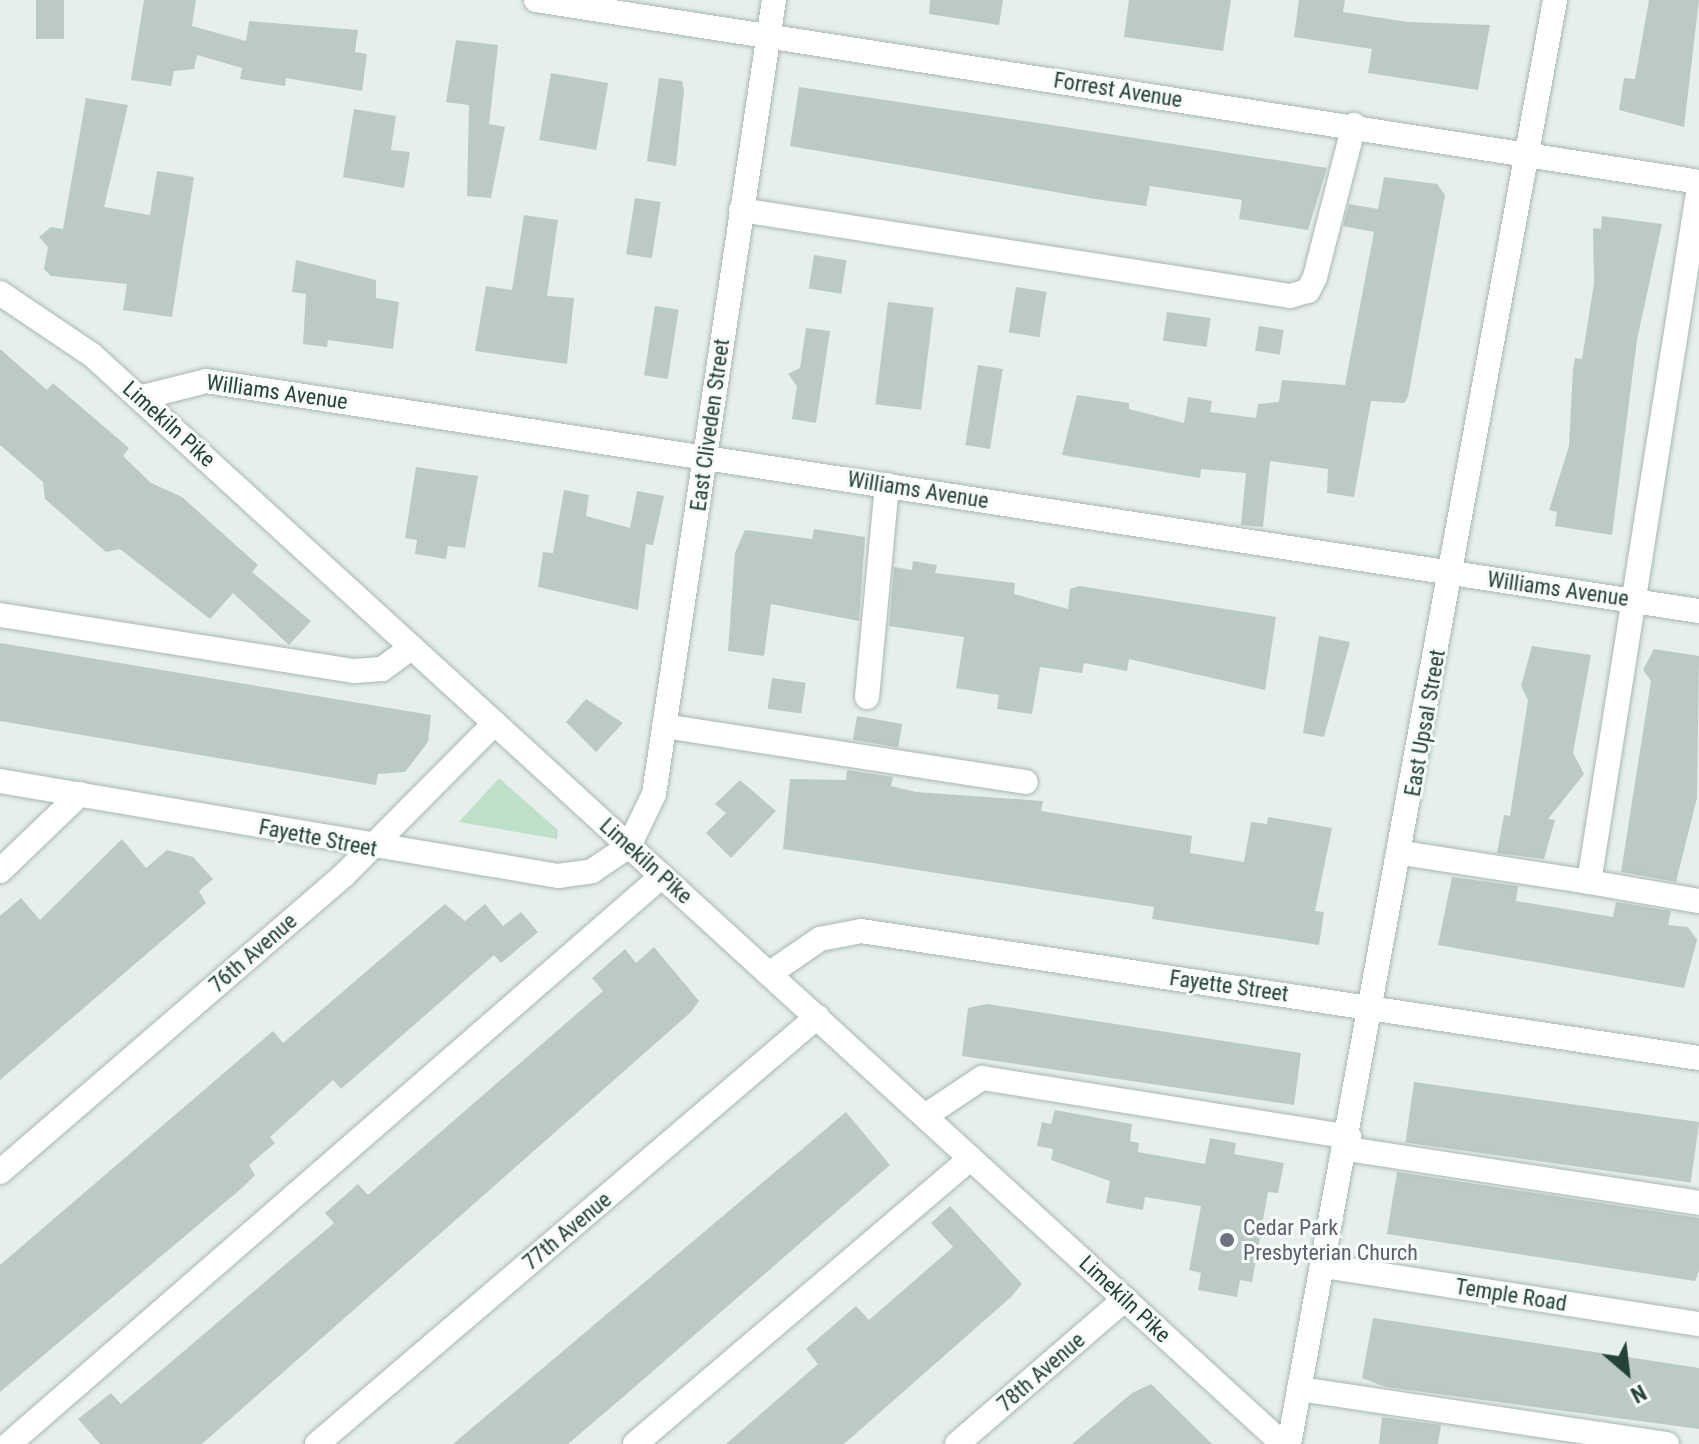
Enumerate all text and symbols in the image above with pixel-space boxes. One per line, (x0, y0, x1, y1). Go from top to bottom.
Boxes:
street label: Forrest Avenue (1052, 67, 1184, 113)
street label: East Cliveden Street (685, 337, 735, 513)
street label: Williams Avenue (205, 369, 349, 415)
street label: Limekiln Pike (117, 376, 221, 472)
street label: Williams Avenue (846, 466, 990, 514)
street label: Williams Avenue (1486, 566, 1630, 612)
street label: East Upsal Street (1399, 648, 1451, 798)
street label: Limekiln Pike (594, 813, 698, 909)
street label: Fayette Street (257, 814, 379, 862)
street label: 76th Avenue (204, 908, 302, 998)
street label: Fayette Street (1168, 965, 1290, 1007)
street label: 77th Avenue (517, 1186, 617, 1276)
place label: Cedar Park Presbyterian Church (1243, 1214, 1418, 1266)
marker: Cedar Park Presbyterian Church (1218, 1231, 1236, 1249)
street label: Limekiln Pike (1074, 1250, 1176, 1348)
street label: Temple Road (1453, 1273, 1569, 1317)
street label: 78th Avenue (992, 1327, 1090, 1417)
north arrow (1587, 1332, 1667, 1412)
text: N (1627, 1379, 1650, 1408)

